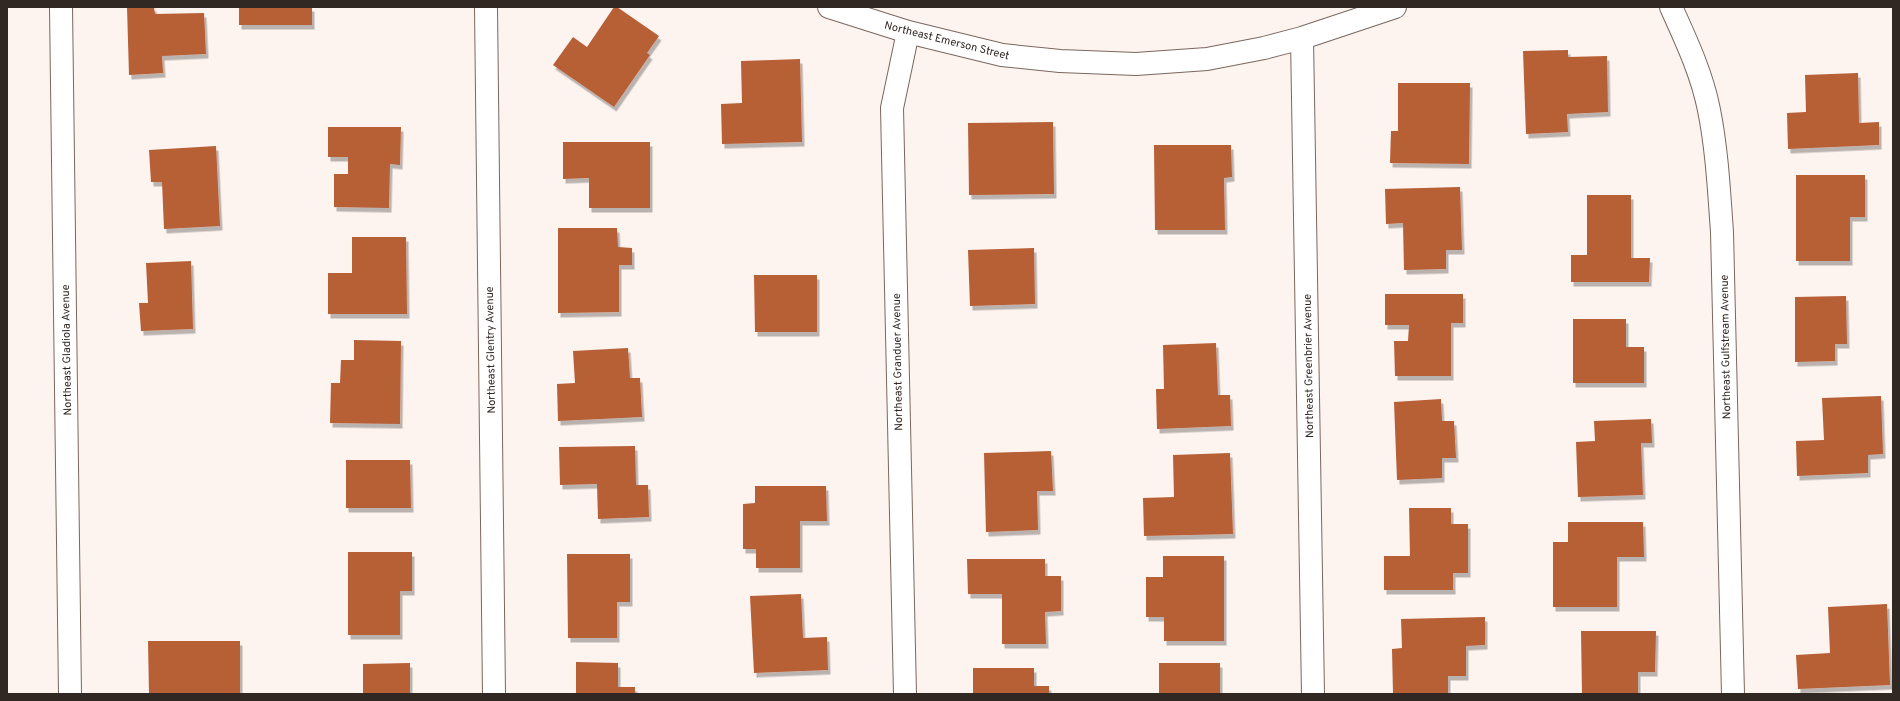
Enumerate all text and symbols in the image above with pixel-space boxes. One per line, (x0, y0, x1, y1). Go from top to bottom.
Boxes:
street label: Northeast Emerson Street (883, 19, 1011, 63)
street label: Northeast Gulfstream Avenue (1718, 274, 1734, 420)
street label: Northeast Gladiola Avenue (59, 284, 75, 416)
street label: Northeast Glentry Avenue (483, 286, 499, 414)
street label: Northeast Granduer Avenue (890, 293, 906, 431)
street label: Northeast Greenbrier Avenue (1301, 294, 1317, 438)

